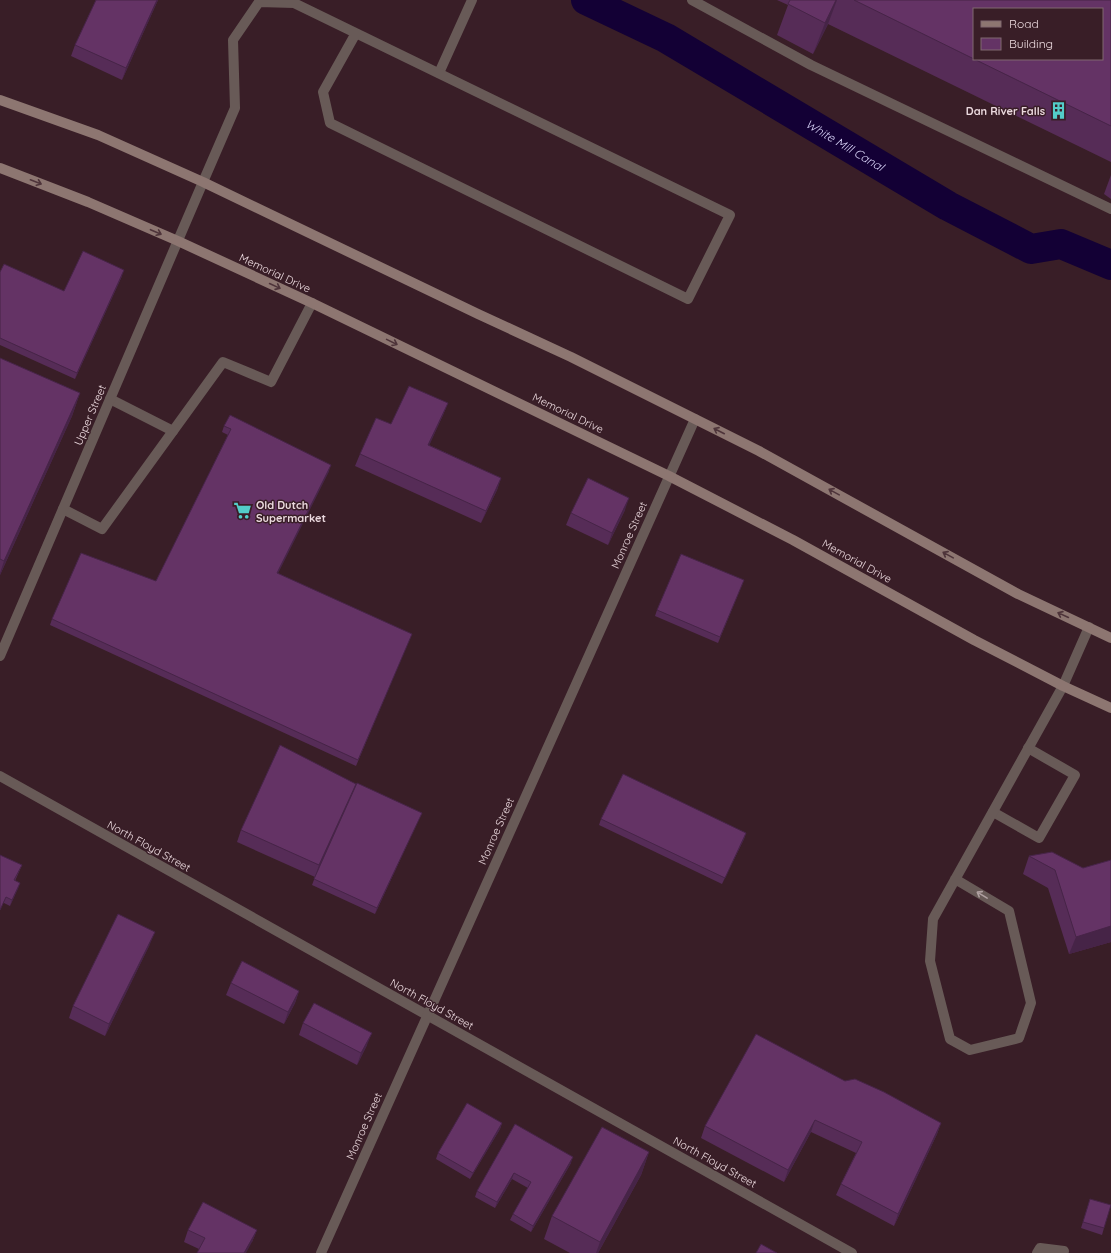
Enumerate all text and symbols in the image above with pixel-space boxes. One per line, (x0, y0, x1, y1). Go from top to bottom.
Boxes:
legend (973, 8, 1103, 60)
text: Road (1009, 16, 1039, 31)
text: Building (1009, 36, 1053, 51)
building icon: Dan River Falls (1048, 101, 1068, 121)
place label: Dan River Falls (966, 104, 1045, 118)
water label: White Mill Canal (803, 116, 888, 174)
one-way arrow (30, 179, 42, 187)
one-way arrow (150, 229, 162, 236)
street label: Memorial Drive (237, 250, 313, 296)
one-way arrow (268, 283, 280, 290)
one-way arrow (386, 339, 398, 346)
street label: Upper Street (71, 382, 109, 448)
street label: Memorial Drive (530, 390, 606, 436)
one-way arrow (714, 427, 726, 434)
one-way arrow (828, 488, 840, 496)
place label: Old Dutch Supermarket (256, 498, 326, 525)
street label: Monroe Street (608, 499, 650, 571)
supermarket icon: Old Dutch Supermarket (233, 501, 253, 521)
street label: Memorial Drive (820, 536, 894, 586)
one-way arrow (942, 551, 954, 559)
one-way arrow (1057, 611, 1069, 618)
street label: Monroe Street (475, 795, 517, 867)
street label: North Floyd Street (105, 817, 193, 875)
one-way arrow (976, 891, 988, 899)
street label: North Floyd Street (388, 975, 476, 1033)
street label: Monroe Street (343, 1090, 385, 1162)
street label: North Floyd Street (671, 1133, 759, 1191)

